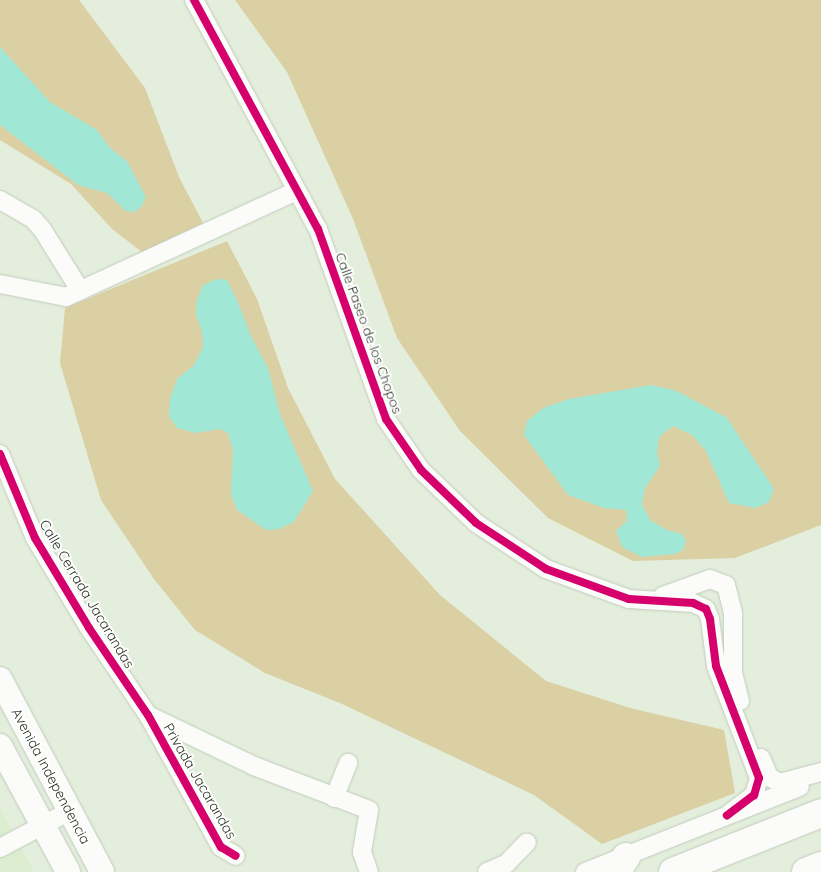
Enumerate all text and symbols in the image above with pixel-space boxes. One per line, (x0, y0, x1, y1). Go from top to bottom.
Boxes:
street label: Calle Paseo de los Chopos (332, 250, 406, 416)
street label: Calle Cerrada Jacarandas (36, 517, 138, 671)
street label: Avenida Independencia (8, 705, 94, 847)
street label: Privada Jacarandas (160, 720, 240, 842)

